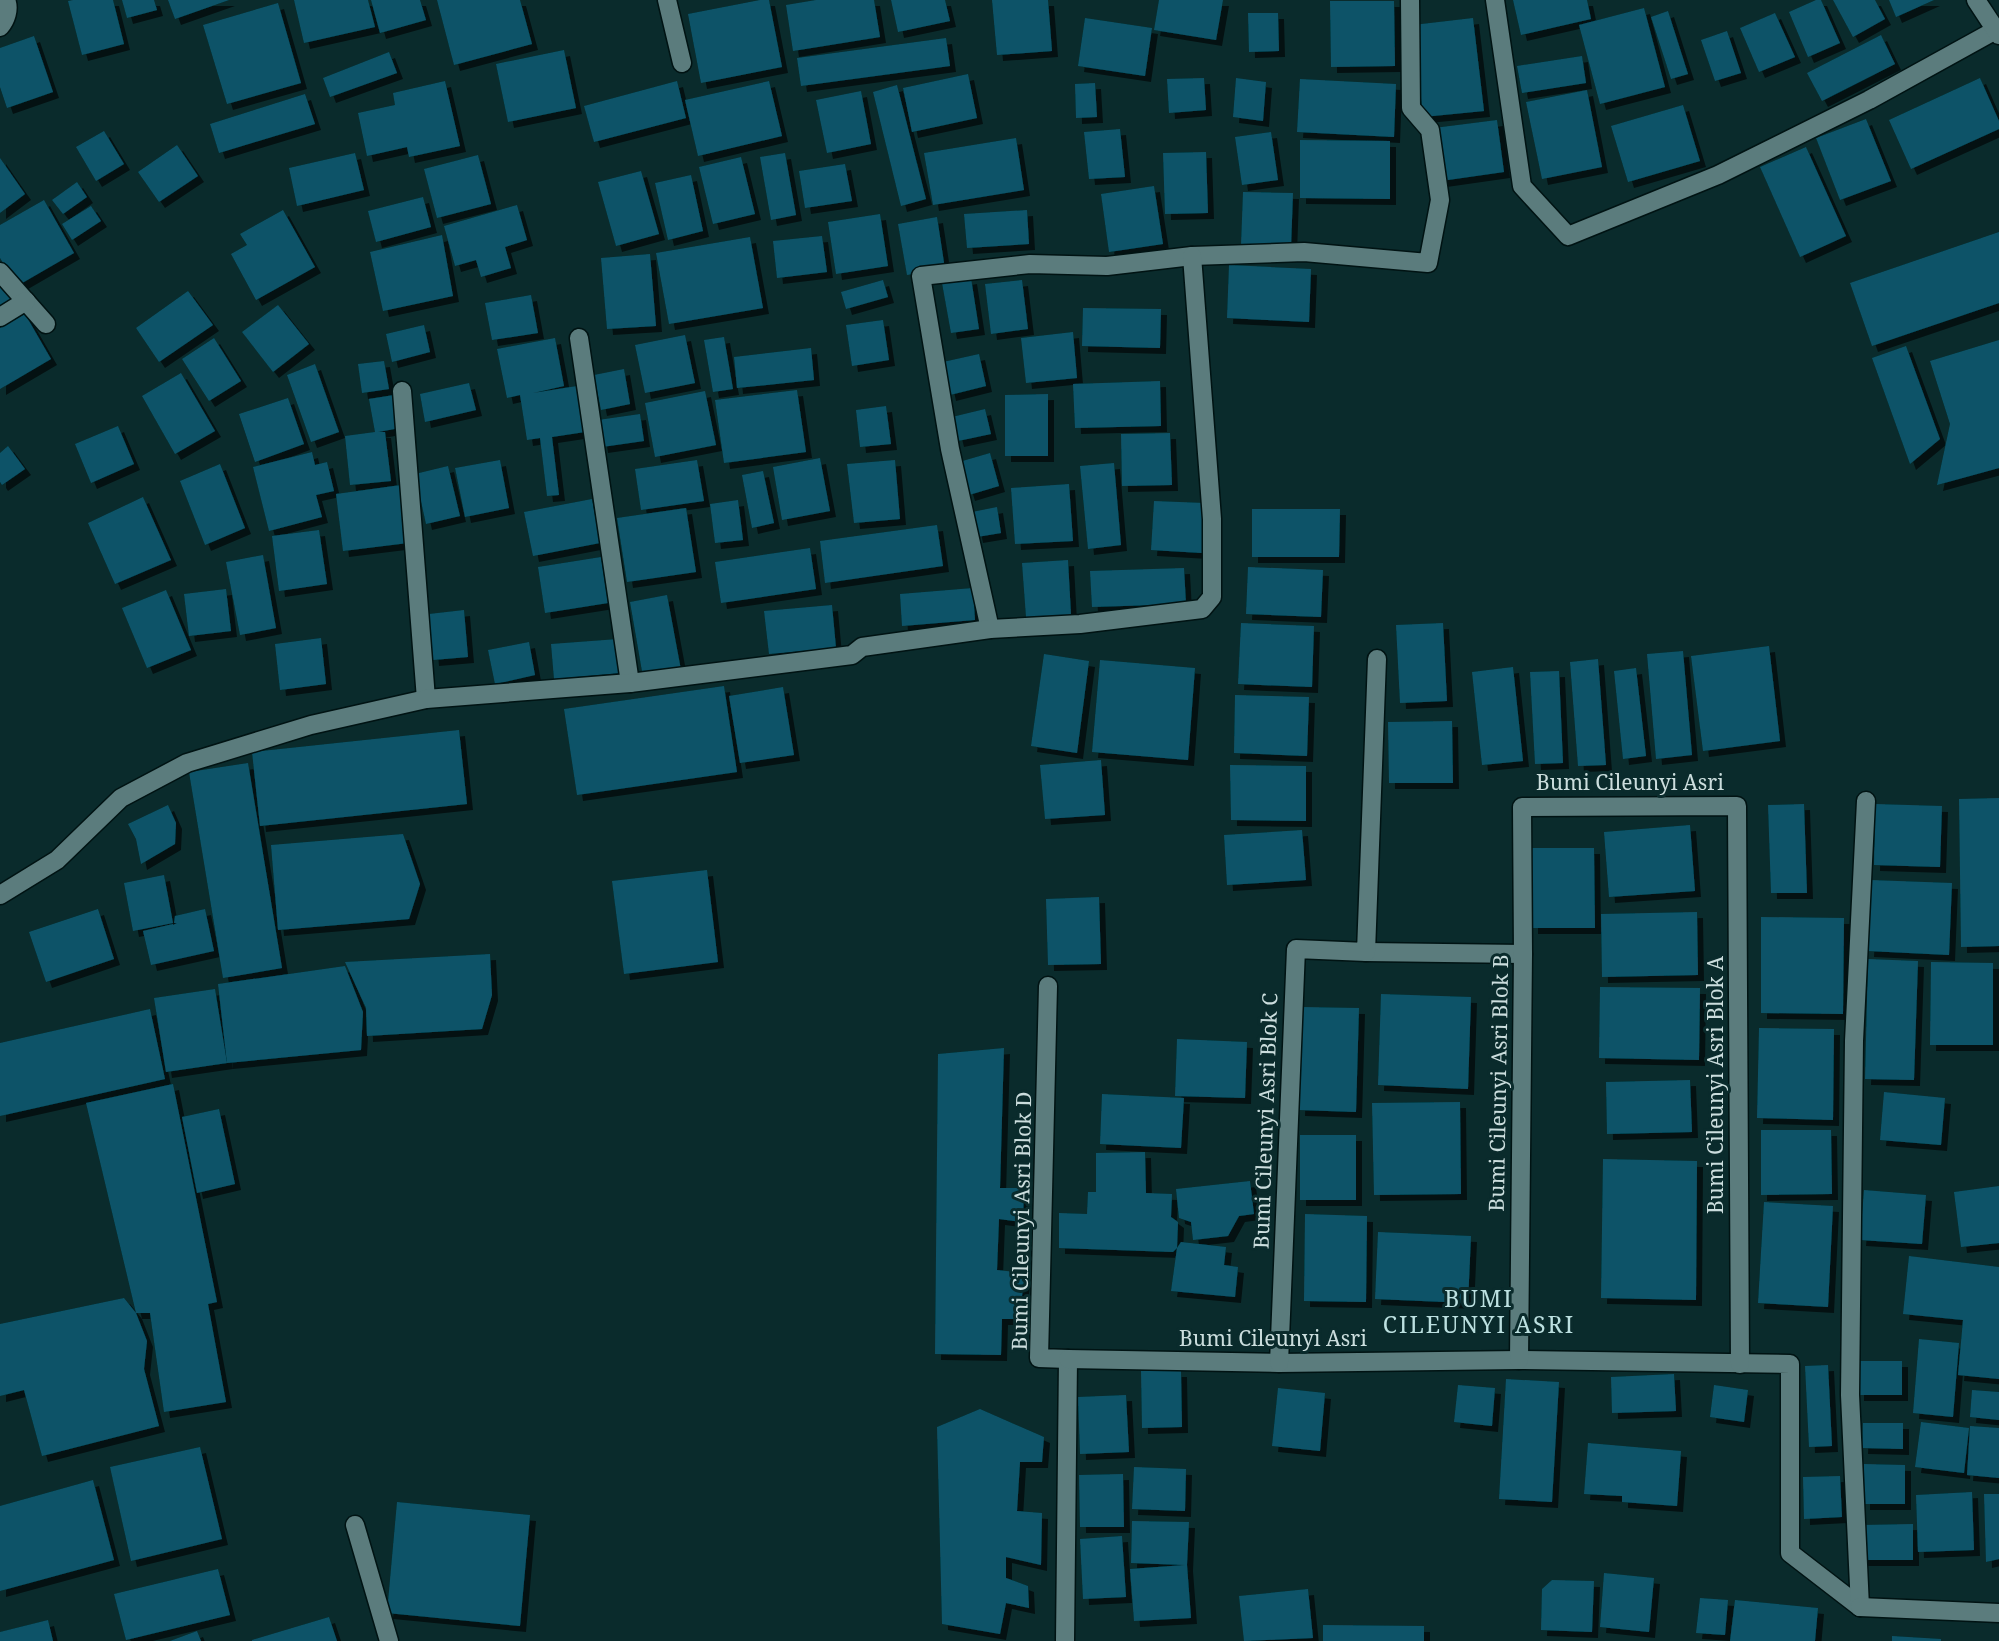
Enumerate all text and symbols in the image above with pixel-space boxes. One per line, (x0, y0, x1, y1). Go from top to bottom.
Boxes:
street label: Bumi Cileunyi Asri (1536, 768, 1724, 796)
street label: Bumi Cileunyi Asri Blok B (1482, 954, 1514, 1212)
street label: Bumi Cileunyi Asri Blok A (1701, 956, 1729, 1214)
street label: Bumi Cileunyi Asri Blok C (1247, 992, 1283, 1250)
street label: Bumi Cileunyi Asri Blok D (1005, 1091, 1037, 1351)
district label: BUMI CILEUNYI ASRI (1383, 1282, 1575, 1340)
street label: Bumi Cileunyi Asri (1179, 1324, 1367, 1352)

